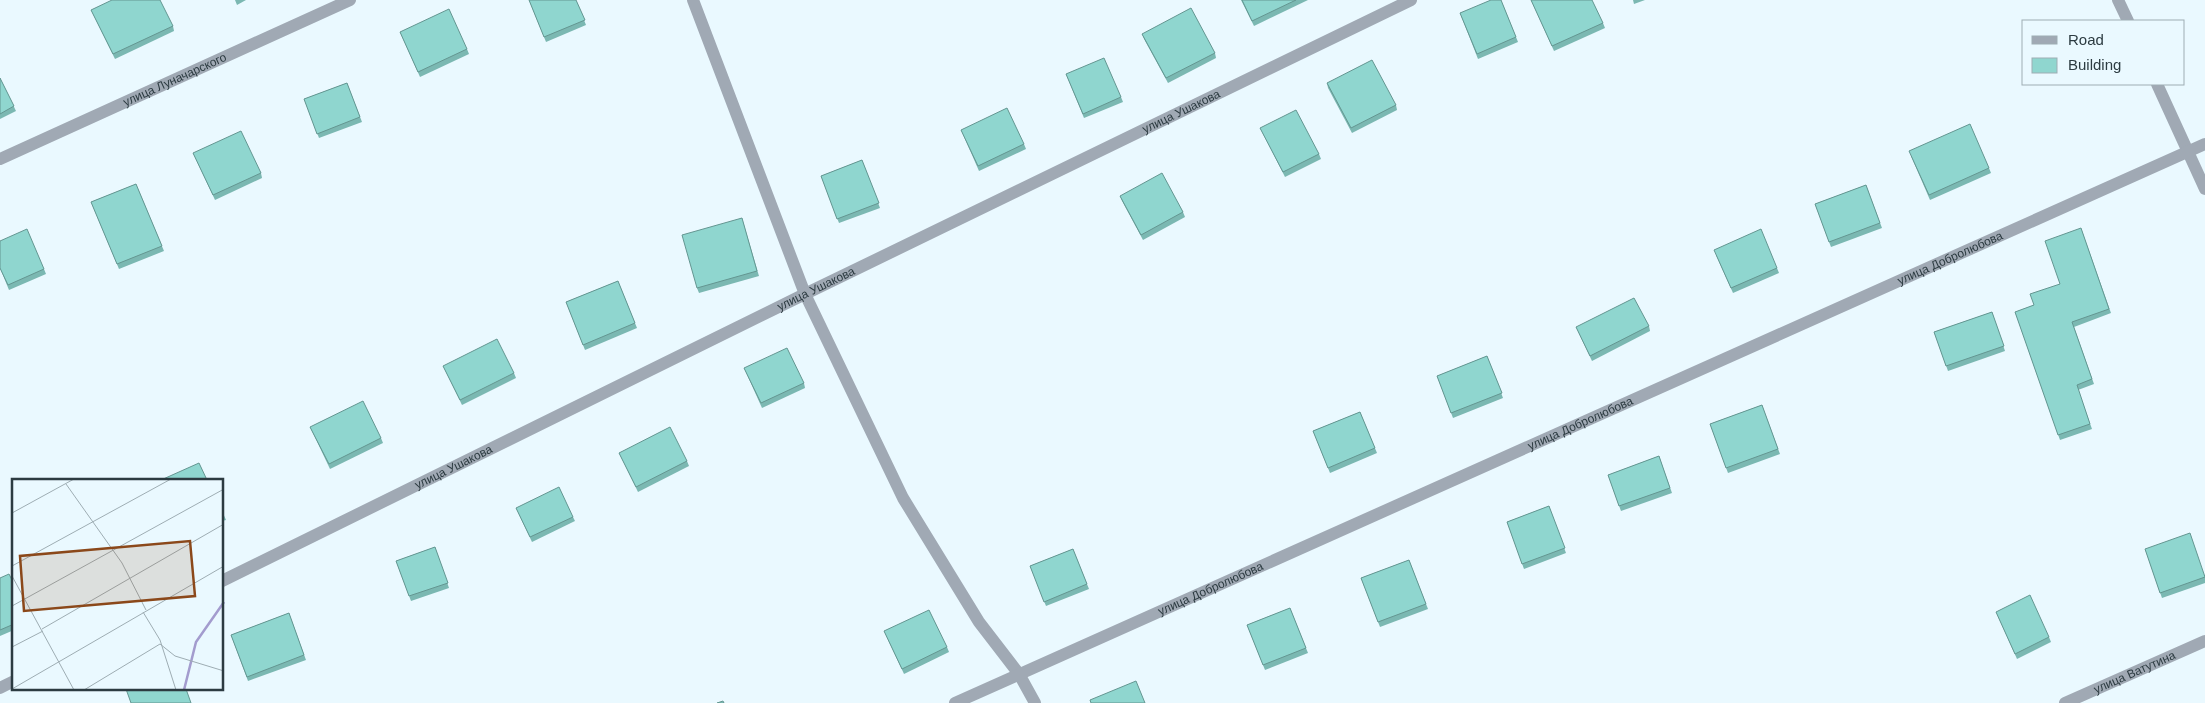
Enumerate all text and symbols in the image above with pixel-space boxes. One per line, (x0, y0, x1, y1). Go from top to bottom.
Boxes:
legend (2022, 20, 2185, 85)
text: Road (2068, 31, 2104, 48)
street label: улица Луначарского (121, 50, 229, 109)
text: Building (2068, 56, 2121, 73)
street label: улица Ушакова (1140, 87, 1223, 136)
street label: улица Добролюбова (1895, 228, 2005, 288)
street label: улица Ушакова (775, 264, 857, 314)
street label: улица Добролюбова (1526, 394, 1635, 453)
street label: улица Ушакова (412, 442, 495, 492)
inset map (12, 479, 224, 690)
street label: улица Добролюбова (1156, 559, 1266, 618)
street label: улица Ватутина (2091, 648, 2178, 696)

